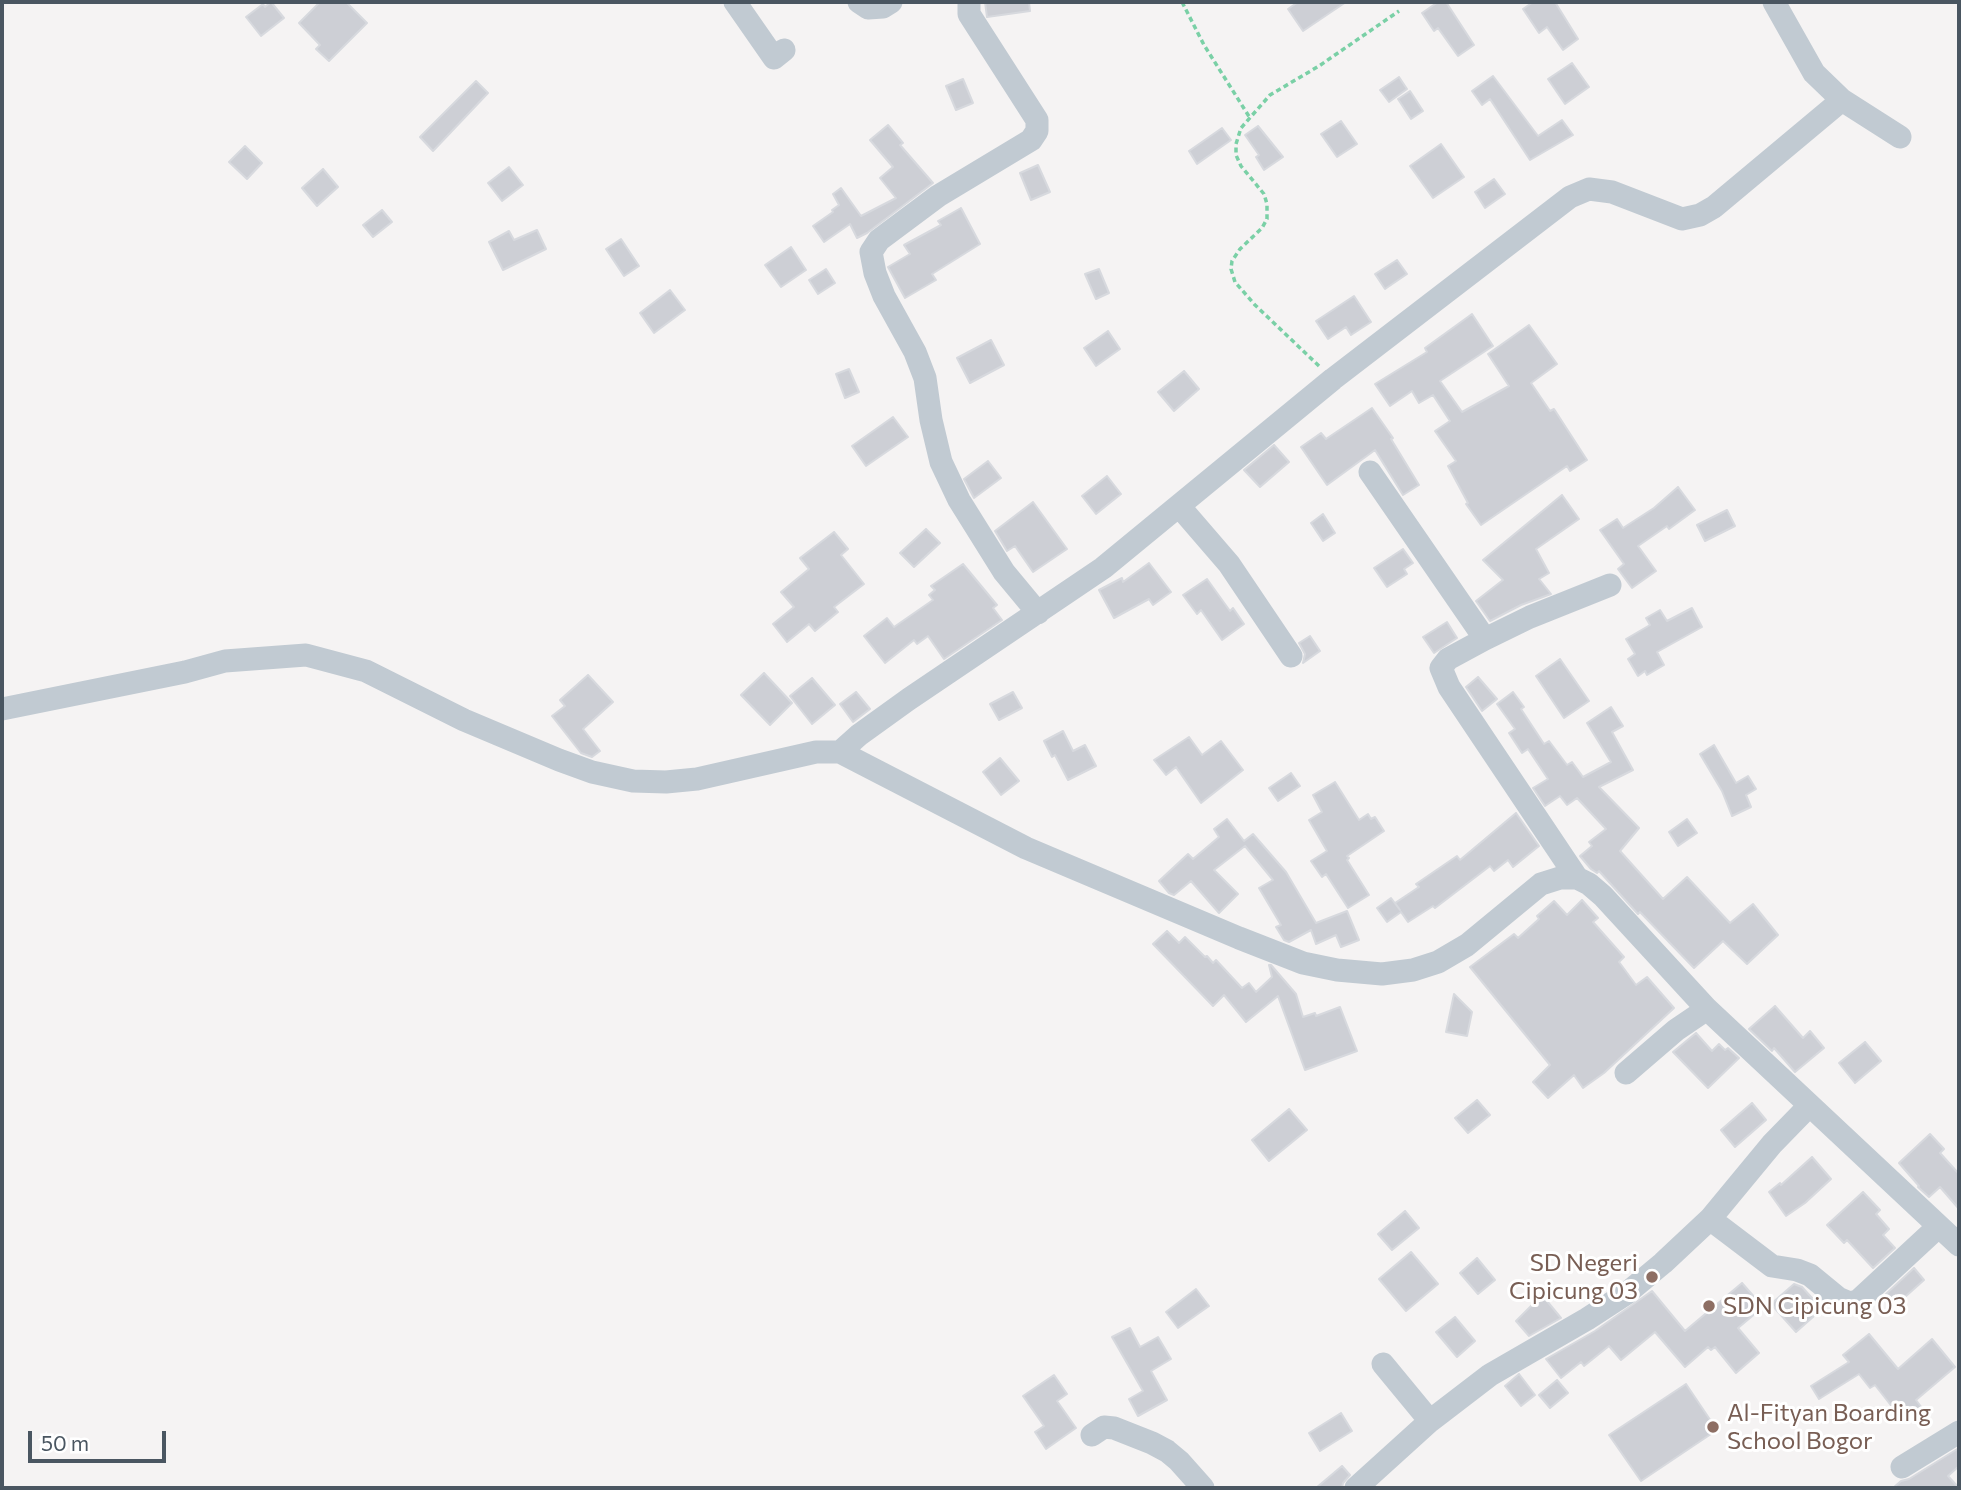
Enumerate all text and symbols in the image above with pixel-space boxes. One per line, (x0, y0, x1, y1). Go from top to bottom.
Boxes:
place label: SD Negeri Cipicung 03 (1509, 1249, 1638, 1305)
marker: SD Negeri Cipicung 03 (1644, 1269, 1660, 1285)
place label: SDN Cipicung 03 (1723, 1292, 1906, 1320)
marker: SDN Cipicung 03 (1701, 1298, 1717, 1314)
place label: Al-Fityan Boarding School Bogor (1727, 1399, 1931, 1455)
scale bar (32, 1416, 170, 1460)
marker: Al-Fityan Boarding School Bogor (1705, 1419, 1721, 1435)
text: 50 m (41, 1430, 89, 1455)

